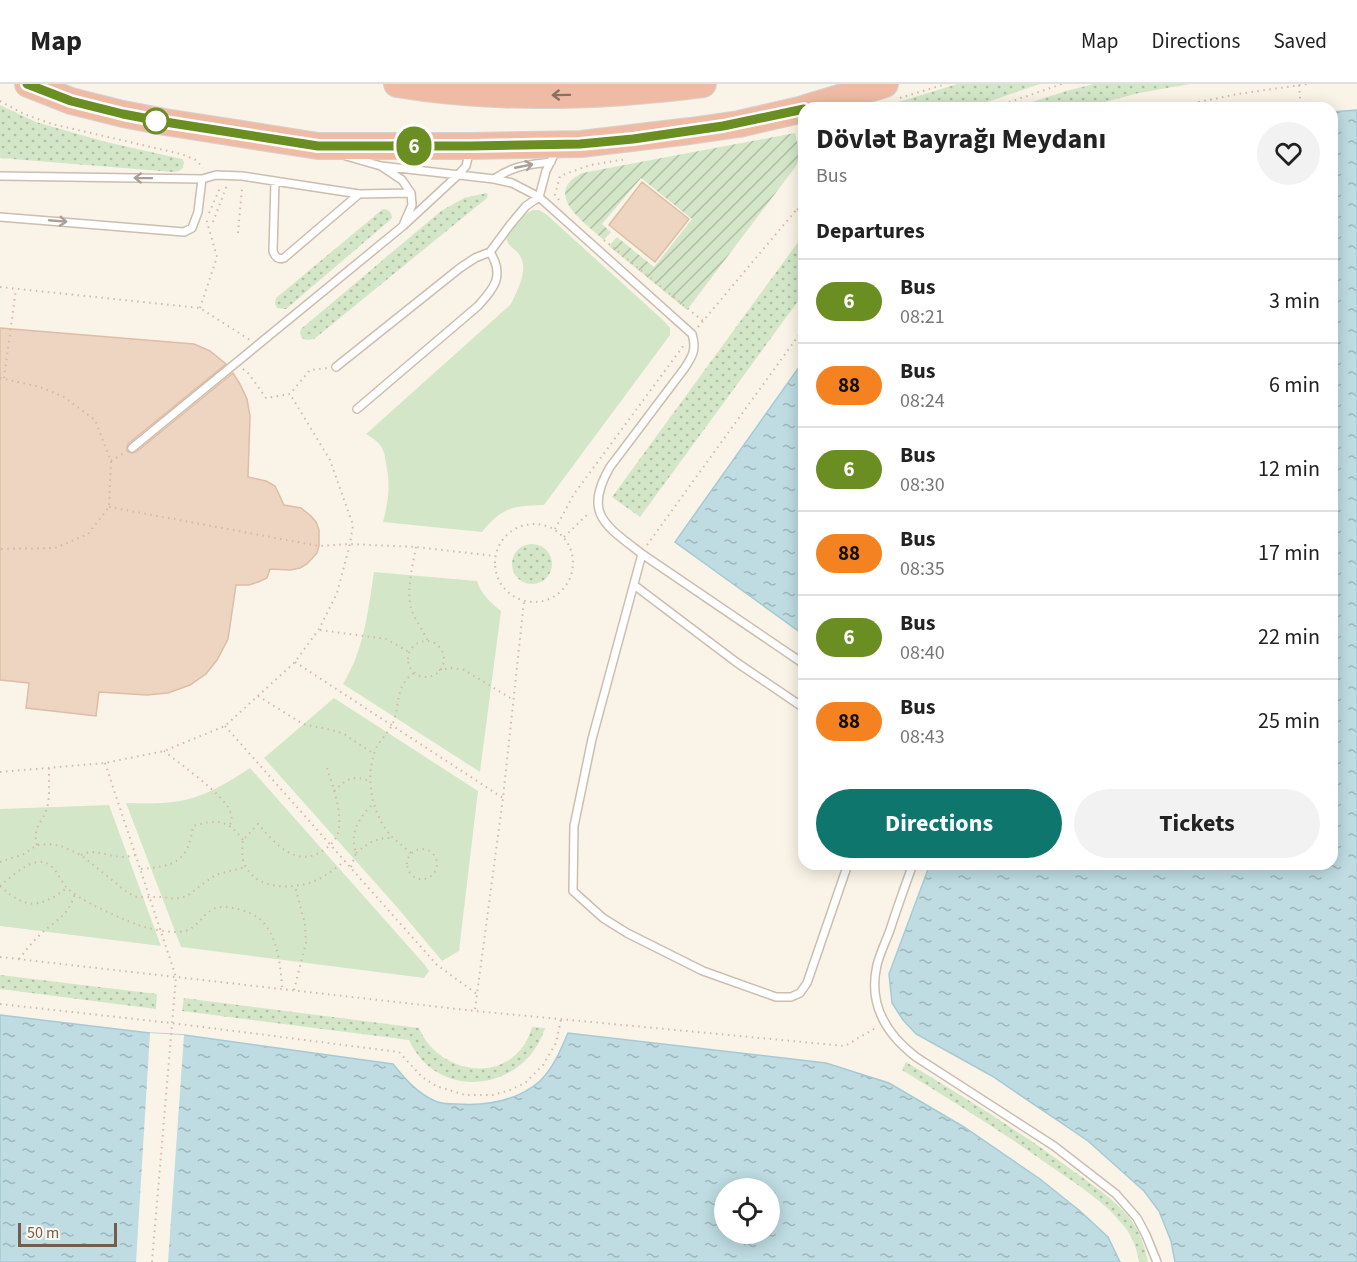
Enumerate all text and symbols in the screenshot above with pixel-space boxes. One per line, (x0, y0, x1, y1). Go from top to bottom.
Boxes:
text: Map (30, 21, 82, 61)
text: Map (1081, 26, 1119, 56)
text: Directions (1152, 26, 1240, 56)
text: Saved (1273, 26, 1327, 56)
one-way arrow (552, 90, 572, 101)
unlabelled marker (143, 108, 169, 134)
text: Dövlət Bayrağı Meydanı (816, 119, 1106, 159)
button: heart (1257, 122, 1320, 185)
line badge: 6 (394, 126, 434, 166)
text: 6 (408, 131, 420, 161)
one-way arrow (513, 160, 533, 171)
text: Bus (816, 162, 847, 190)
one-way arrow (134, 172, 154, 184)
text: Departures (816, 215, 925, 247)
one-way arrow (48, 216, 68, 227)
text: Bus (900, 271, 936, 303)
text: 3 min (1269, 285, 1320, 317)
text: 6 (843, 286, 855, 316)
text: 08:21 (900, 303, 945, 331)
text: Bus (900, 355, 936, 387)
text: 6 min (1269, 369, 1320, 401)
text: 88 (838, 370, 860, 400)
text: 08:24 (900, 387, 945, 415)
text: Bus (900, 439, 936, 471)
text: 12 min (1258, 453, 1320, 485)
text: 6 (843, 454, 855, 484)
text: 08:30 (900, 471, 945, 499)
text: Bus (900, 523, 936, 555)
text: 17 min (1258, 537, 1320, 569)
text: 88 (838, 538, 860, 568)
text: 08:35 (900, 555, 945, 583)
text: Bus (900, 607, 936, 639)
text: 22 min (1258, 621, 1320, 653)
text: 6 (843, 622, 855, 652)
text: 08:40 (900, 639, 945, 667)
text: Bus (900, 691, 936, 723)
text: 25 min (1258, 705, 1320, 737)
text: 88 (838, 706, 860, 736)
text: 08:43 (900, 723, 945, 751)
button: Directions (816, 789, 1062, 858)
button: Tickets (1074, 789, 1320, 858)
map controls (714, 1178, 780, 1244)
button: locate (714, 1178, 780, 1244)
scale bar (18, 1220, 117, 1248)
text: 50 m (27, 1222, 59, 1244)

